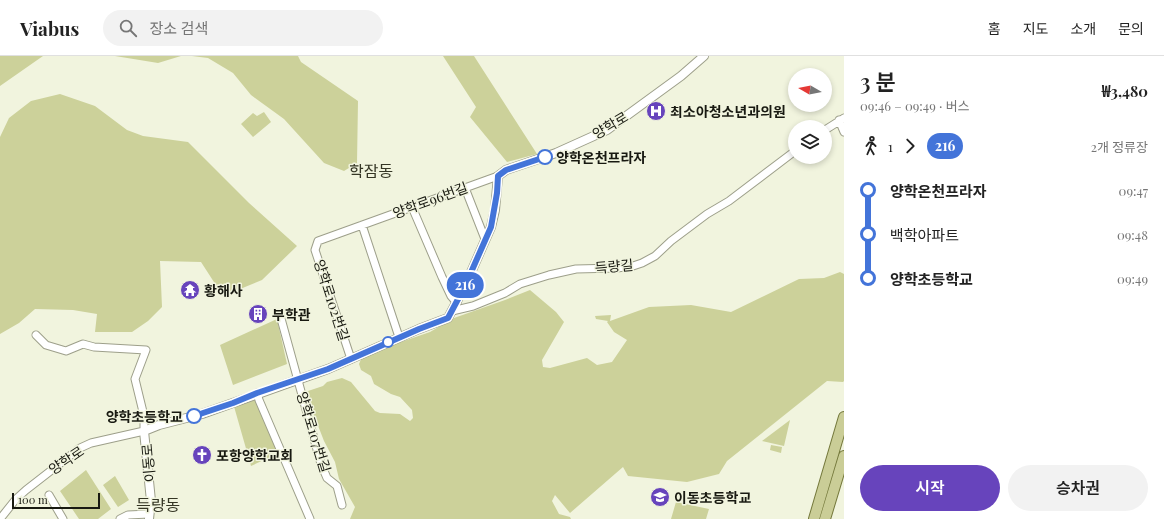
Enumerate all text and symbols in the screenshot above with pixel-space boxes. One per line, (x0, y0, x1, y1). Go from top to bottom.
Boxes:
search box (103, 10, 383, 46)
text: Viabus (20, 15, 79, 41)
icon: search (117, 17, 139, 39)
text: 장소 검색 (149, 18, 208, 38)
text: 홈 (988, 19, 1001, 38)
text: 지도 (1023, 19, 1048, 38)
text: 소개 (1070, 19, 1096, 38)
text: 문의 (1118, 19, 1144, 38)
text: 3 분 (860, 66, 896, 96)
north arrow (788, 68, 832, 112)
map controls (788, 68, 832, 164)
text: ₩3,480 (1102, 81, 1148, 101)
text: 09:46 – 09:49 · 버스 (860, 97, 970, 114)
hospital icon: 최소아청소년과의원 (645, 100, 667, 122)
place label: 최소아청소년과의원 (670, 102, 786, 121)
street label: 양학로 (589, 107, 632, 143)
button: layers (788, 120, 832, 164)
icon: walk (860, 135, 882, 157)
icon: forward (899, 135, 921, 157)
text: 216 (935, 136, 955, 155)
text: 1 (888, 138, 893, 155)
text: 2개 정류장 (1091, 138, 1148, 155)
place label: 양학온천프라자 (556, 148, 646, 167)
marker: 양학온천프라자 (537, 149, 553, 165)
district label: 학잠동 (349, 160, 393, 181)
street label: 양학로96번길 (390, 178, 470, 222)
text: 양학온천프라자 (890, 181, 987, 201)
text: 09:47 (1119, 182, 1148, 199)
text: 백학아파트 (890, 225, 959, 245)
text: 09:48 (1117, 226, 1148, 243)
street label: 득량길 (594, 255, 634, 277)
street label: 양학로102번길 (310, 257, 354, 343)
text: 양학초등학교 (890, 269, 973, 289)
text: 09:49 (1117, 270, 1148, 287)
line badge: 216 (442, 272, 488, 298)
text: 216 (455, 275, 475, 294)
temple icon: 황해사 (179, 279, 201, 301)
place label: 황해사 (204, 281, 243, 300)
building icon: 부학관 (247, 303, 269, 325)
place label: 부학관 (272, 305, 311, 324)
unlabelled marker (382, 336, 394, 348)
street label: 양학로107번길 (293, 389, 335, 475)
place label: 양학초등학교 (106, 407, 183, 426)
marker: 양학초등학교 (186, 408, 202, 424)
street label: 양학로 (45, 441, 87, 479)
street label: 이동로 (137, 443, 159, 483)
church icon: 포항양학교회 (191, 444, 213, 466)
place label: 포항양학교회 (216, 446, 293, 465)
button: 시작 (860, 465, 1000, 511)
button: 승차권 (1008, 465, 1148, 511)
school or university icon: 이동초등학교 (649, 486, 671, 508)
place label: 이동초등학교 (674, 488, 751, 507)
scale bar (12, 491, 100, 510)
text: 100 m (18, 492, 48, 507)
district label: 득량동 (136, 494, 180, 515)

